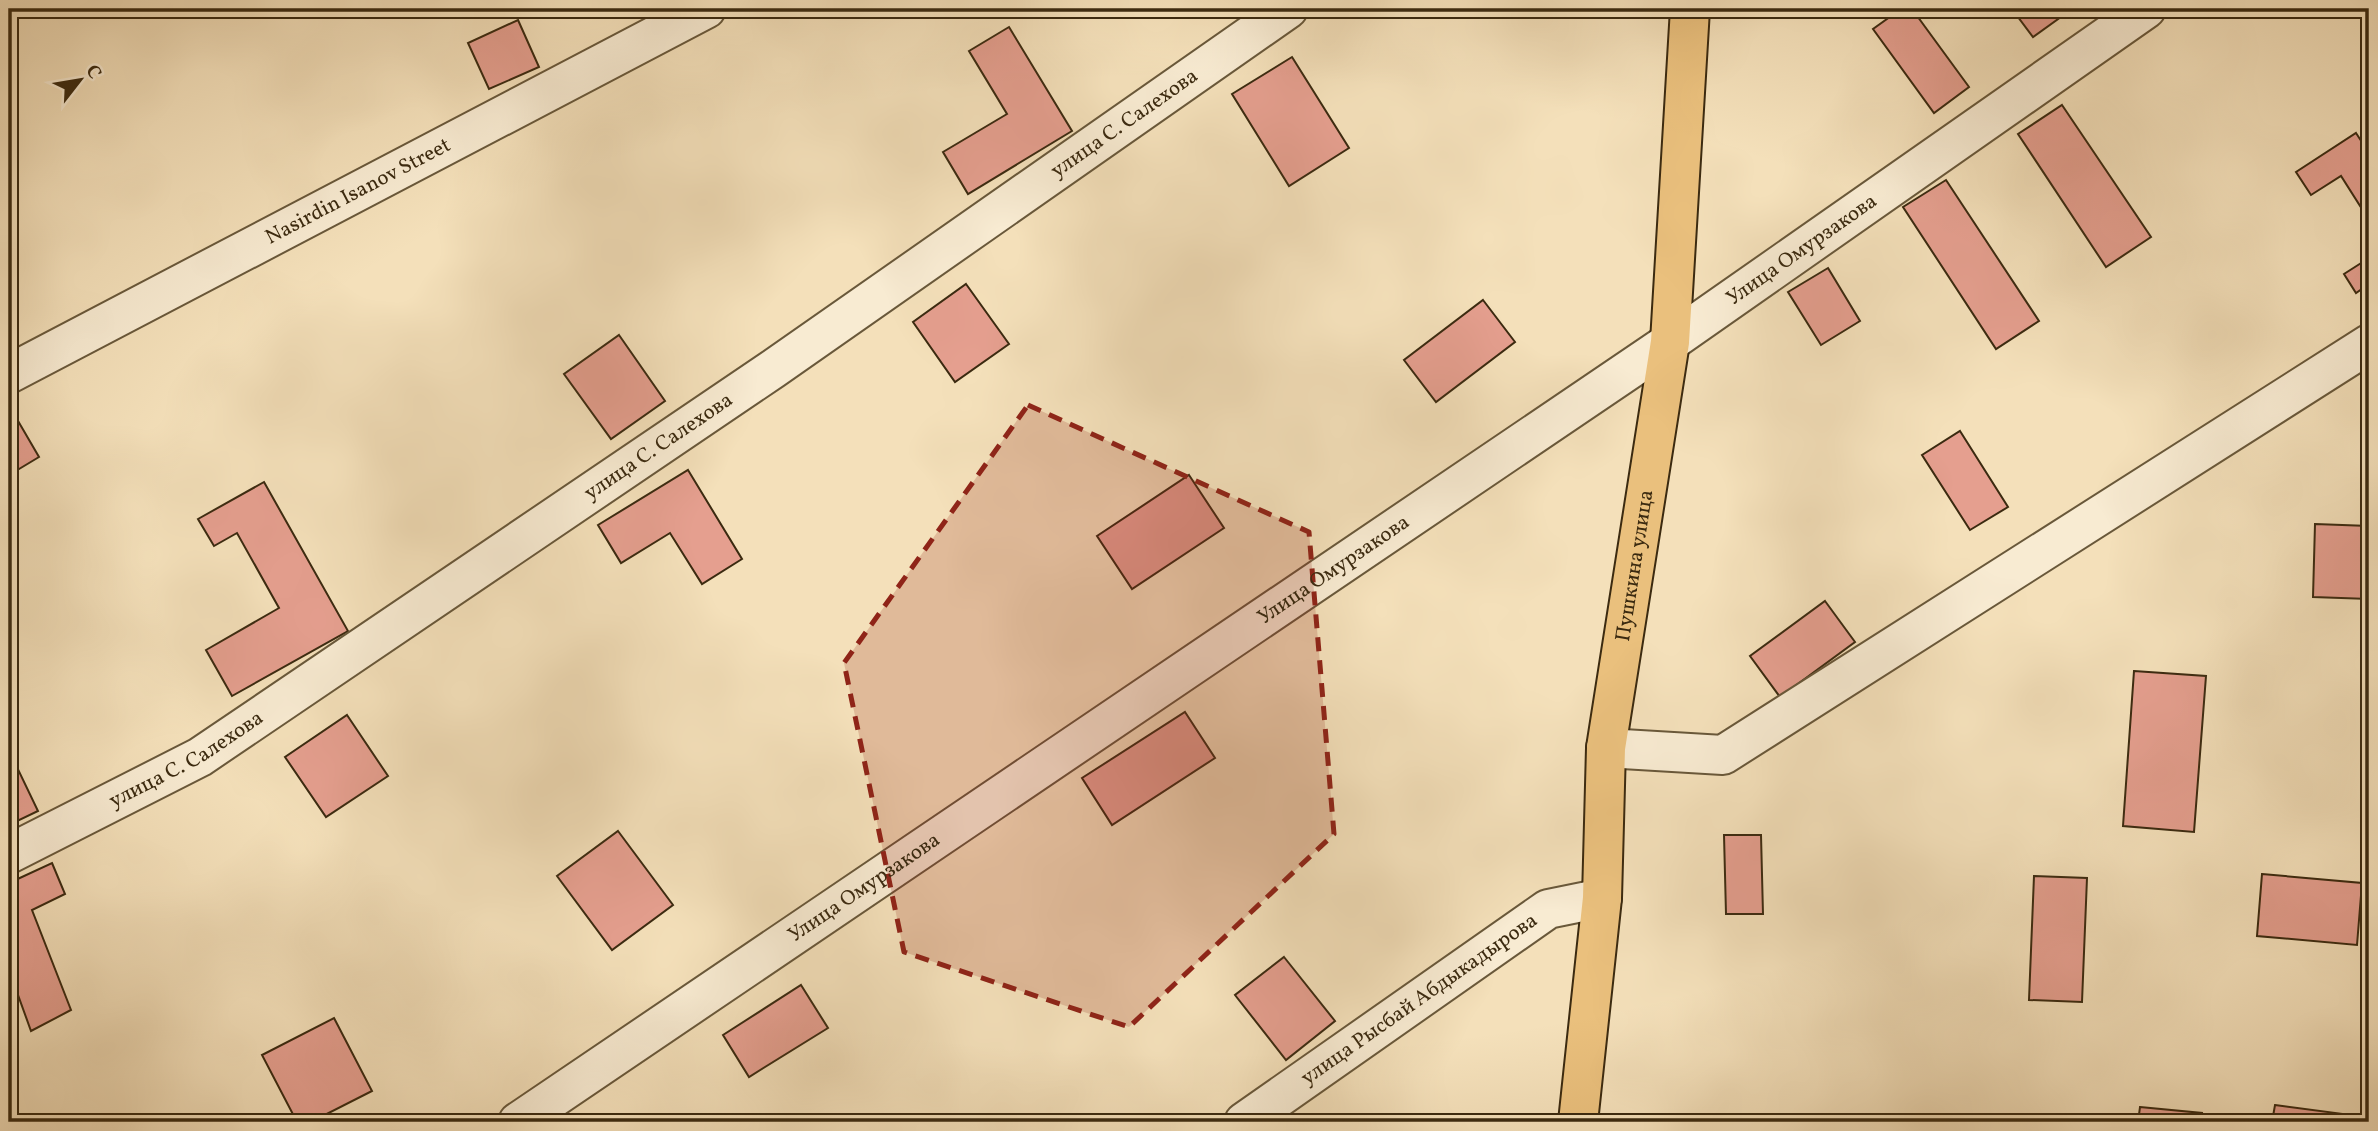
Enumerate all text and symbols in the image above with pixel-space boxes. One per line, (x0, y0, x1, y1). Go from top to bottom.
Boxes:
north arrow (46, 46, 116, 116)
text: С (79, 60, 107, 84)
street label: улица С. Салехова (1045, 62, 1204, 185)
street label: Nasirdin Isanov Street (260, 131, 456, 252)
street label: Улица Омурзакова (1720, 187, 1883, 313)
street label: улица С. Салехова (578, 386, 739, 507)
street label: Пушкина улица (1609, 488, 1661, 643)
street label: Улица Омурзакова (1252, 508, 1416, 632)
street label: улица С. Салехова (104, 704, 269, 815)
street label: Улица Омурзакова (782, 826, 946, 950)
street label: улица Рысбай Абдыкадырова (1295, 906, 1543, 1092)

